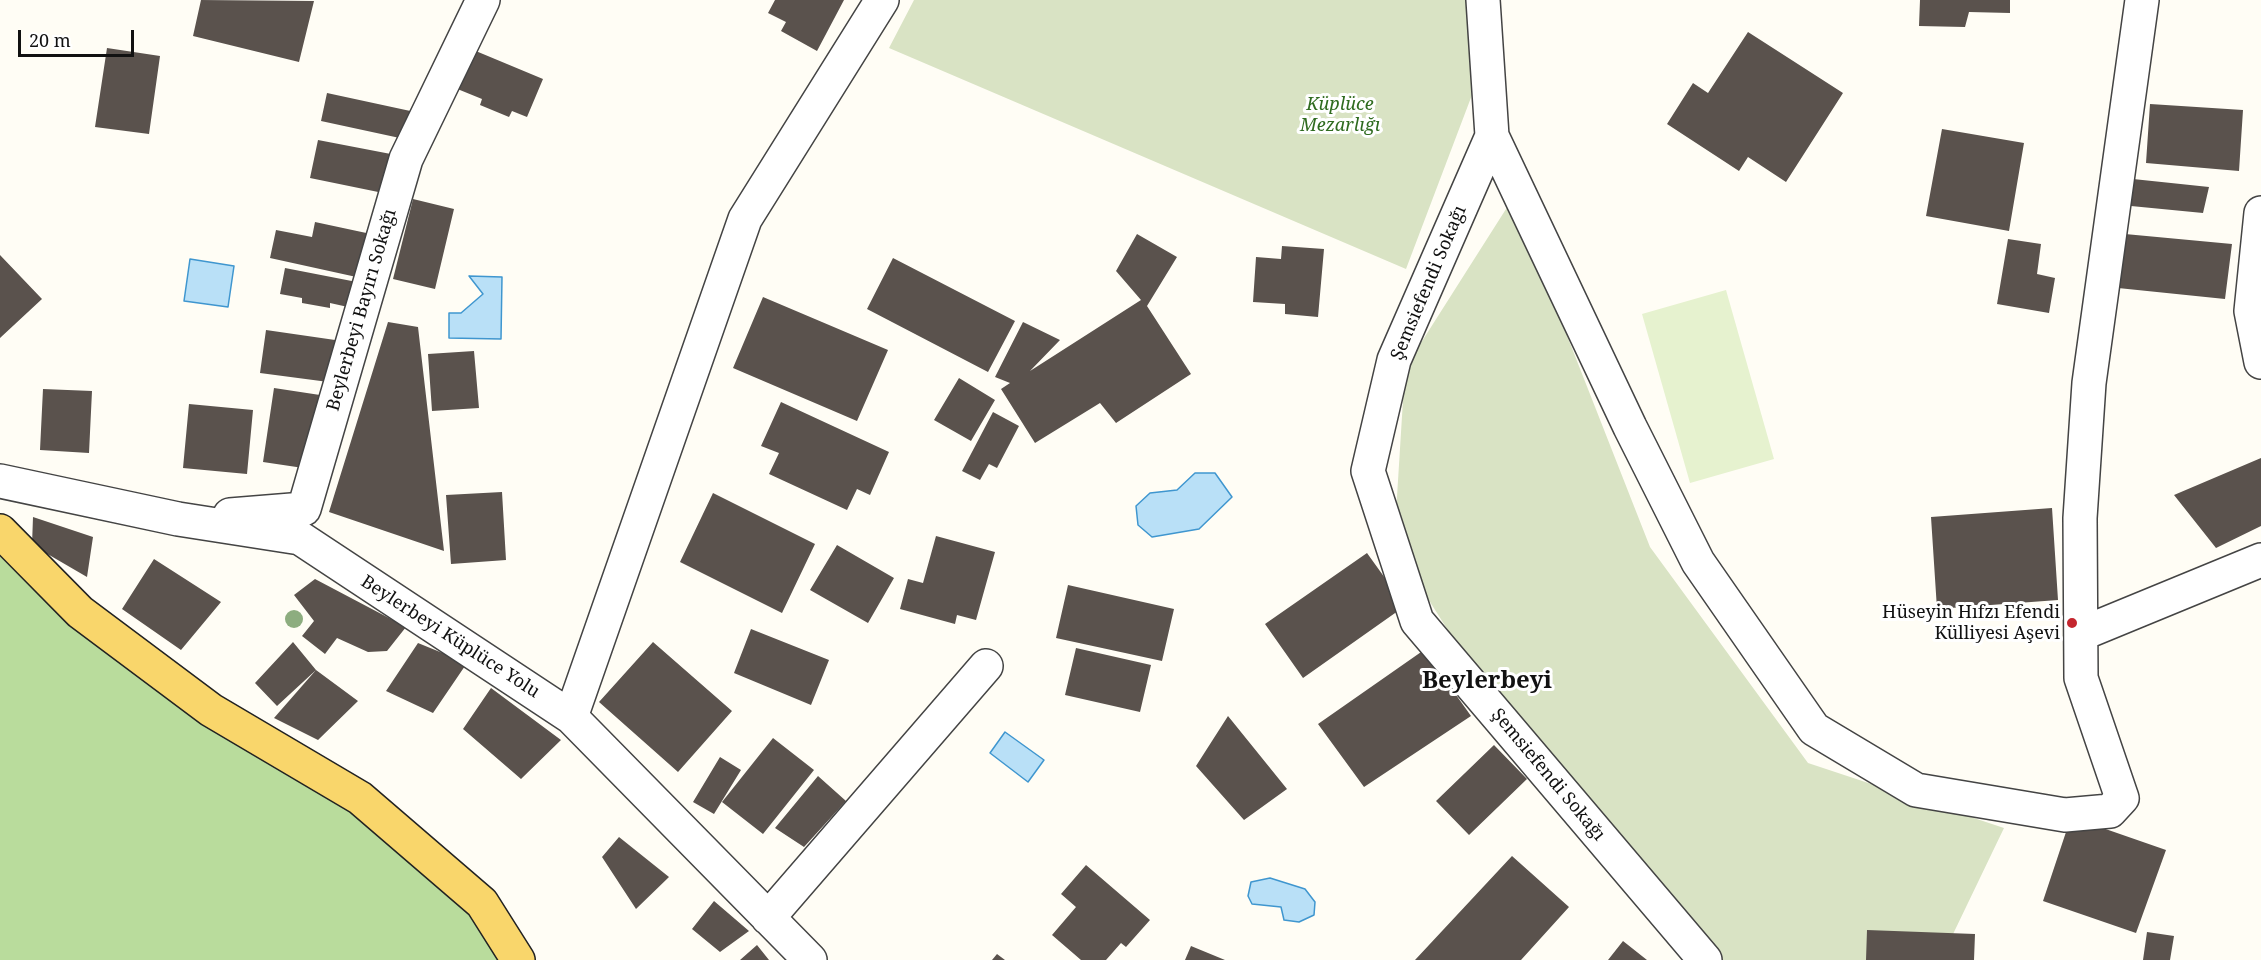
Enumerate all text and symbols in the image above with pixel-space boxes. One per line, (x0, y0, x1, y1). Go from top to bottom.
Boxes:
scale bar (21, 18, 136, 56)
text: 20 m (29, 28, 71, 52)
park label: Küplüce Mezarlığı (1300, 94, 1380, 136)
street label: Şemsiefendi Sokağı (1387, 203, 1471, 363)
street label: Beylerbeyi Bayırı Sokağı (323, 206, 401, 414)
street label: Beylerbeyi Küplüce Yolu (357, 571, 543, 703)
place label: Hüseyin Hıfzı Efendi Külliyesi Aşevi (1882, 602, 2060, 644)
marker: Hüseyin Hıfzı Efendi Külliyesi Aşevi (2065, 616, 2079, 630)
district label: Beylerbeyi (1422, 667, 1552, 695)
street label: Şemsiefendi Sokağı (1487, 705, 1609, 845)

